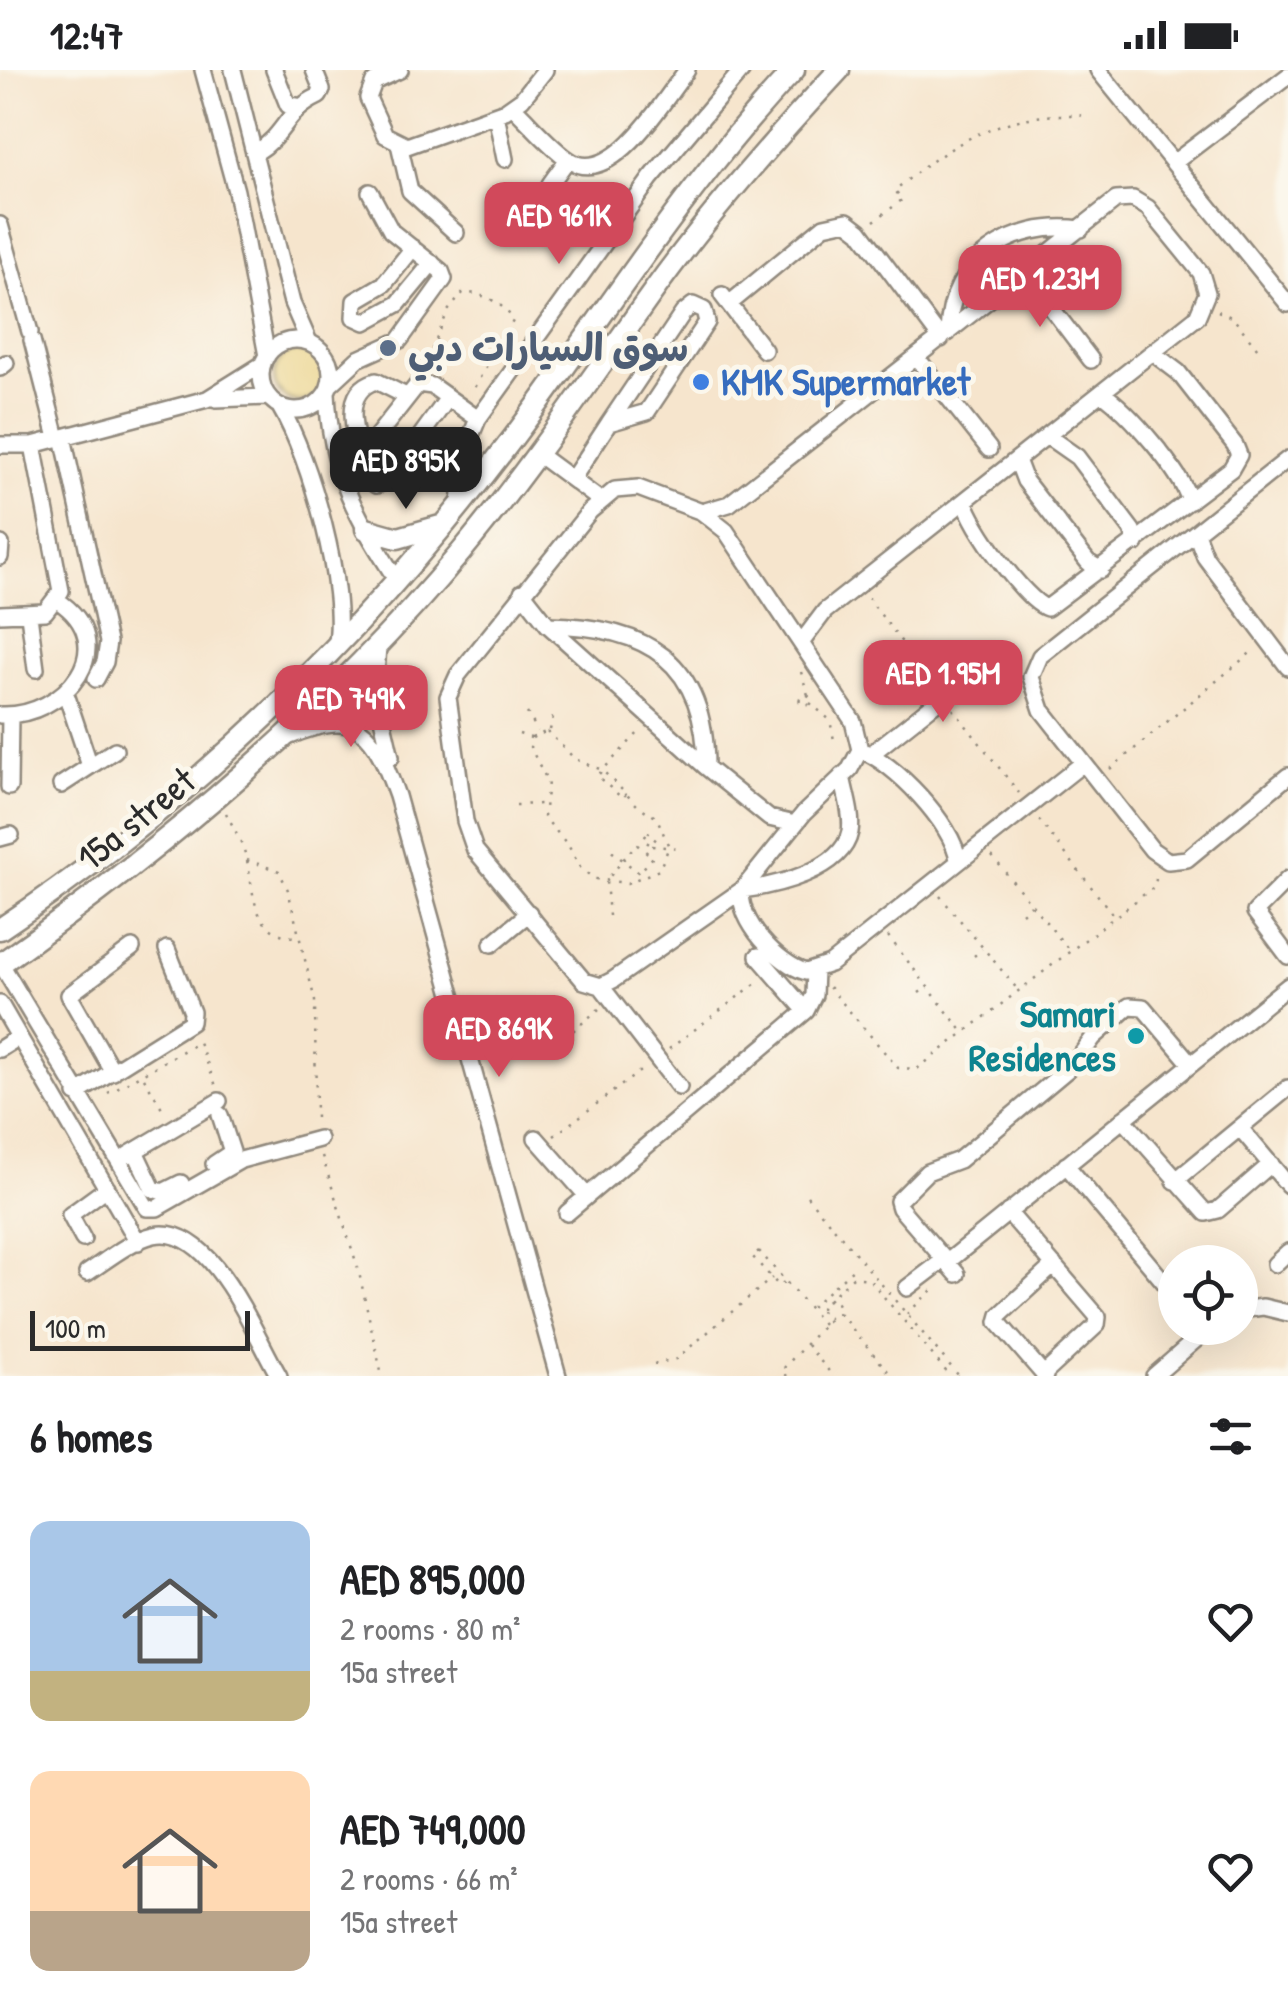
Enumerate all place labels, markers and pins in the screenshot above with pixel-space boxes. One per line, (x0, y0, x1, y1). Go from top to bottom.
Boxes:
pin: AED 961K (456, 182, 662, 267)
pin: AED 1.23M (926, 245, 1154, 330)
place label: سوق السيارات دبي (408, 321, 689, 381)
marker: سوق السيارات دبي (377, 337, 399, 359)
place label: KMK Supermarket (721, 355, 972, 408)
marker: KMK Supermarket (690, 371, 712, 393)
pin: AED 895K (303, 427, 509, 512)
pin: AED 1.95M (829, 640, 1057, 725)
pin: AED 749K (248, 665, 454, 750)
place label: Samari Residences (969, 987, 1116, 1083)
pin: AED 869K (396, 995, 602, 1080)
marker: Samari Residences (1125, 1025, 1147, 1047)

